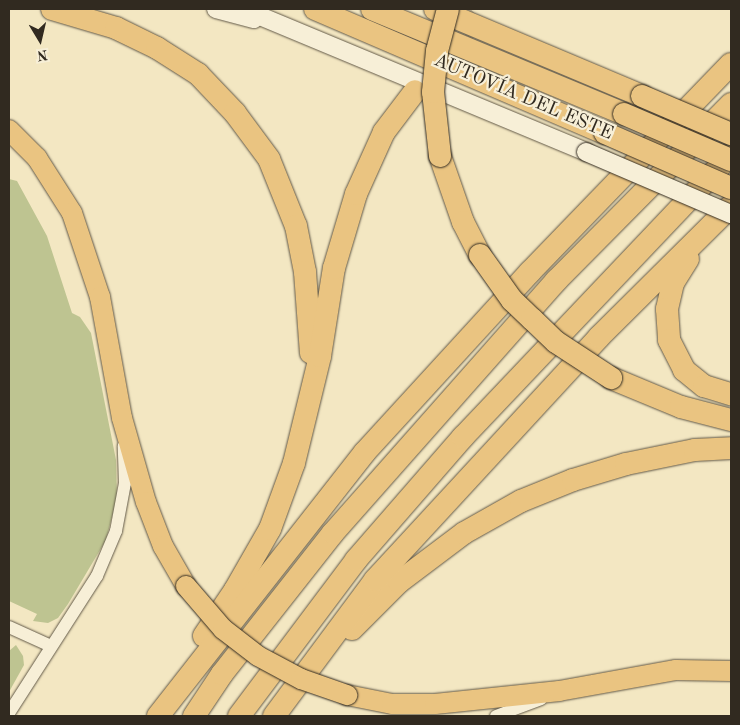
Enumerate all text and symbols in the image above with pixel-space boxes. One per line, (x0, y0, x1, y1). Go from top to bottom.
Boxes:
north arrow (15, 15, 65, 65)
text: N (36, 47, 49, 63)
street label: AUTOVÍA DEL ESTE (430, 50, 616, 146)

